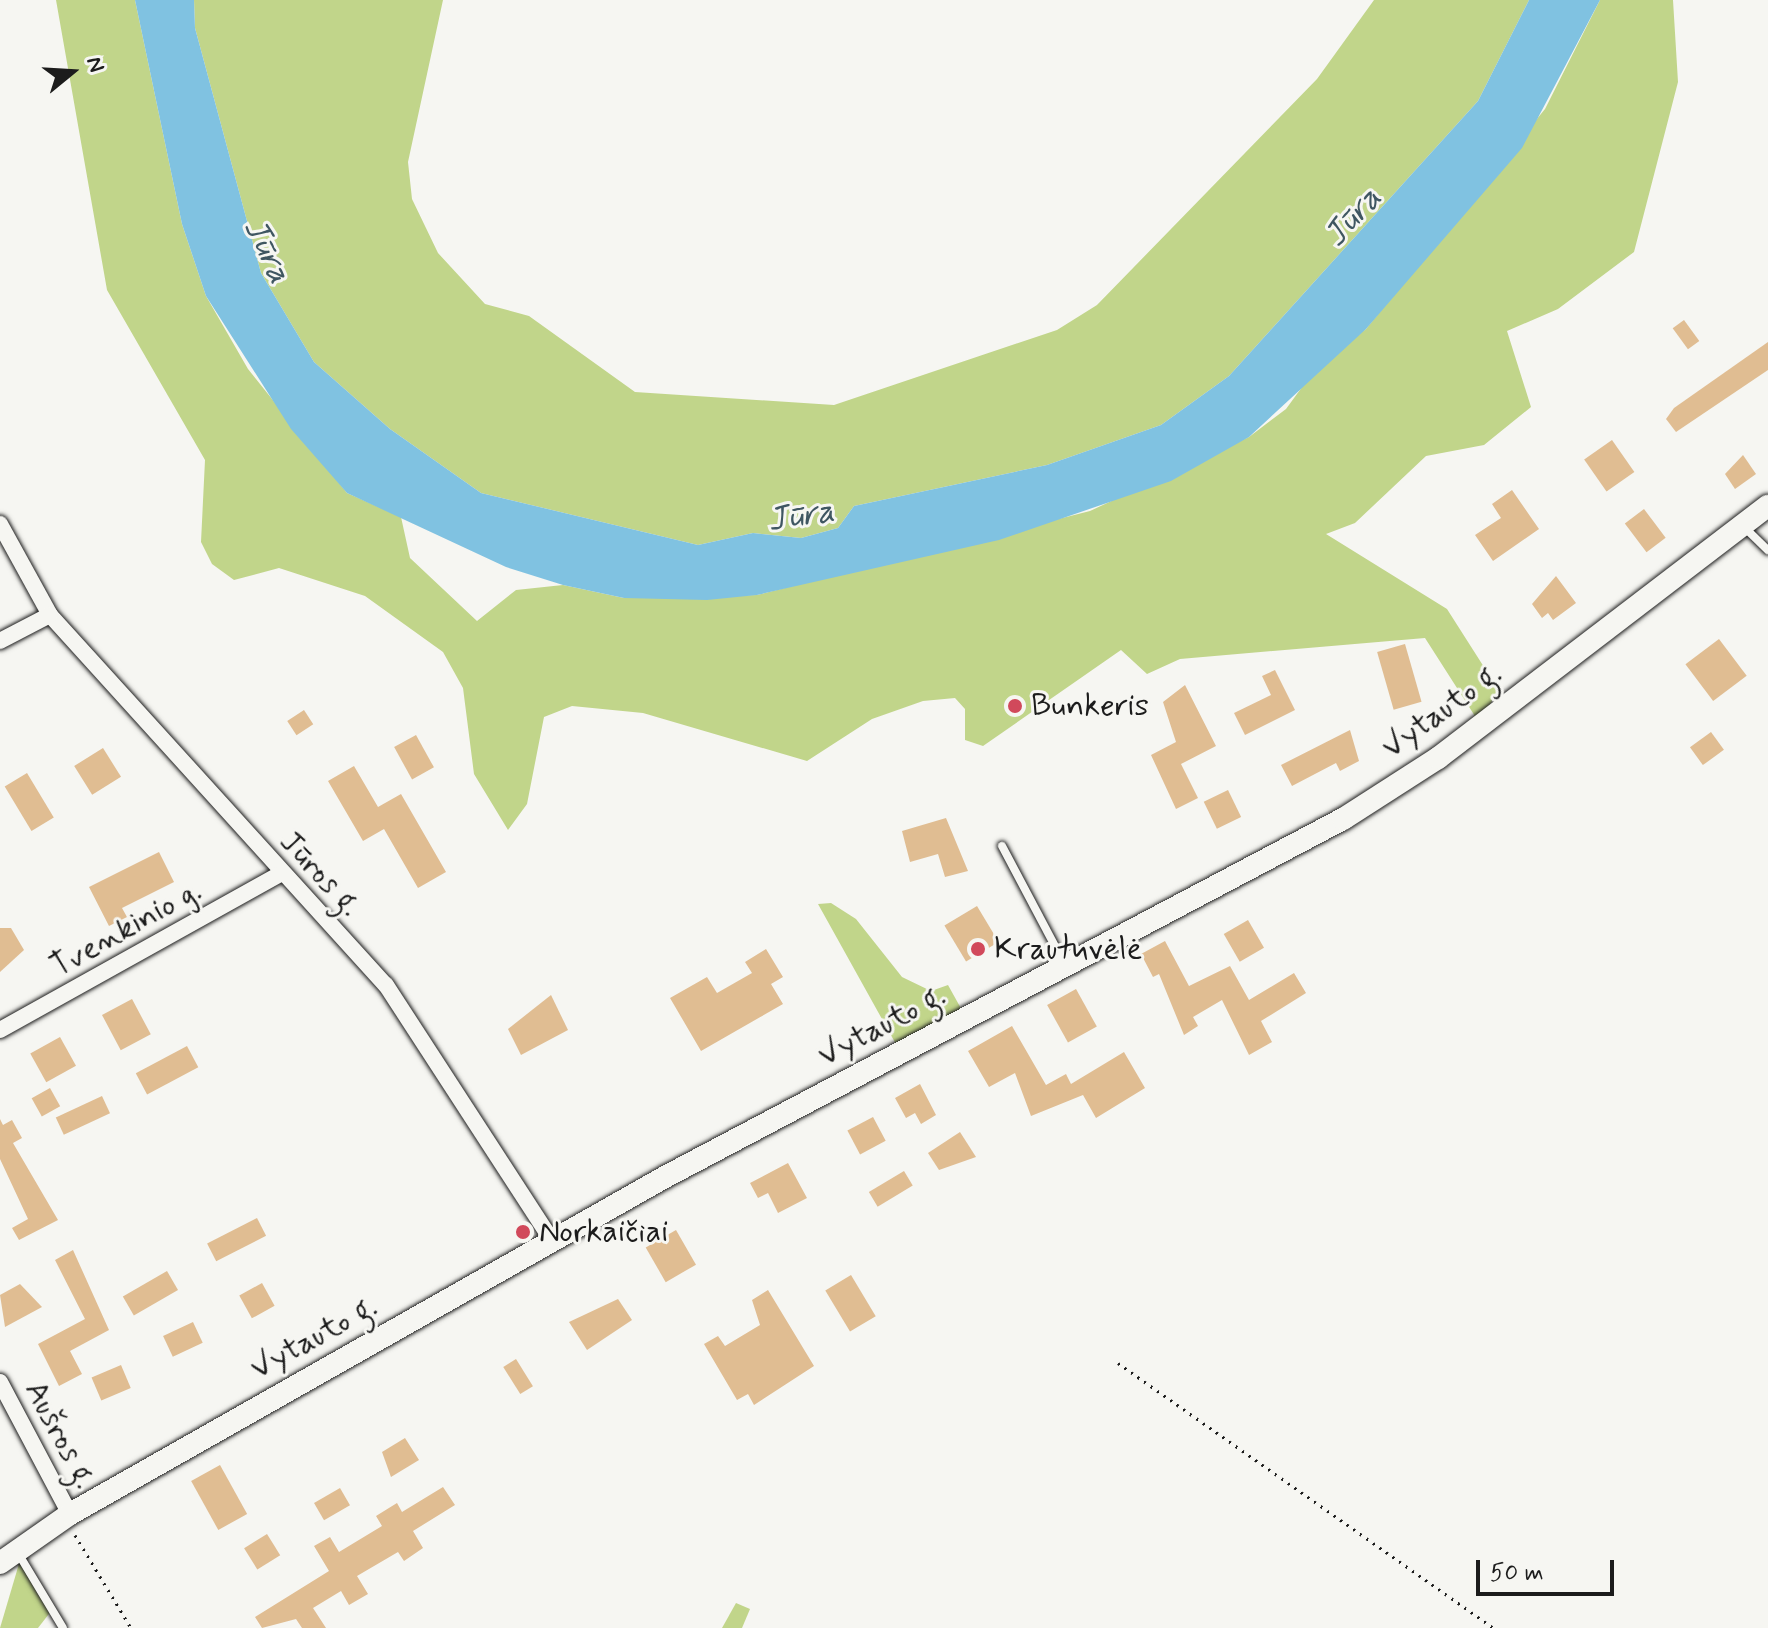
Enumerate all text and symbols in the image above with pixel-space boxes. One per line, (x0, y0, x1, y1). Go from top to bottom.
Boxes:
north arrow (32, 32, 112, 112)
text: N (79, 53, 110, 76)
water label: Jūra (1315, 178, 1391, 256)
water label: Jūra (234, 212, 300, 290)
water label: Jūra (765, 491, 837, 541)
street label: Vytauto g. (1375, 655, 1509, 767)
place label: Bunkeris (1031, 687, 1149, 725)
marker: Bunkeris (1006, 697, 1024, 715)
street label: Jūros g. (271, 824, 369, 924)
street label: Tvenkinio g. (44, 872, 208, 986)
place label: Krautuvėlė (994, 930, 1142, 968)
marker: Krautuvėlė (969, 940, 987, 958)
street label: Vytauto g. (812, 977, 952, 1075)
place label: Norkaičiai (539, 1213, 668, 1251)
marker: Norkaičiai (514, 1223, 532, 1241)
street label: Vytauto g. (244, 1288, 384, 1388)
street label: Aušros g. (16, 1375, 104, 1495)
scale bar (1480, 1544, 1618, 1594)
text: 50 m (1490, 1558, 1544, 1589)

